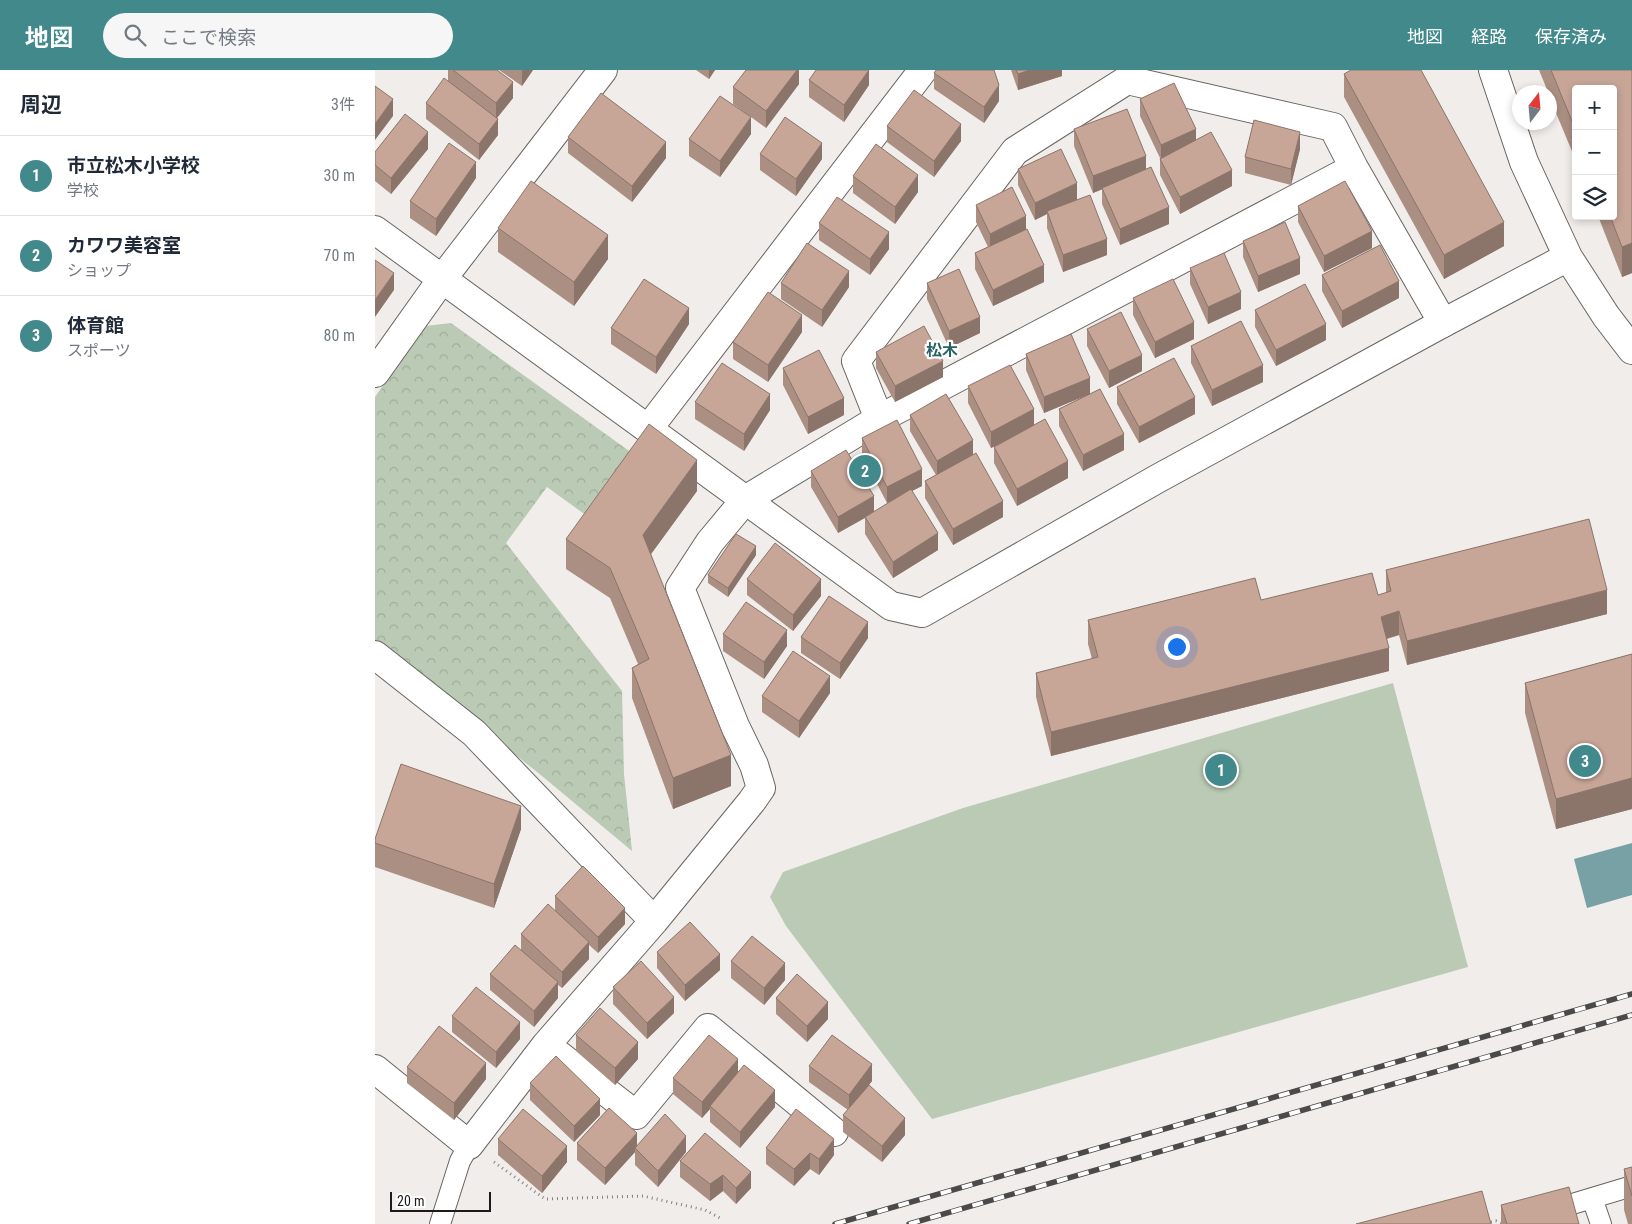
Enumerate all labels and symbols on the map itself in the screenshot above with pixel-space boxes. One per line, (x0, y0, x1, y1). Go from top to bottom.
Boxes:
north arrow (1512, 85, 1557, 130)
district label: 松木 (926, 341, 958, 360)
pin: 2 (849, 452, 881, 490)
your location (1164, 634, 1190, 660)
pin: 3 (1569, 742, 1601, 780)
pin: 1 (1205, 751, 1237, 789)
scale bar (390, 1189, 491, 1212)

